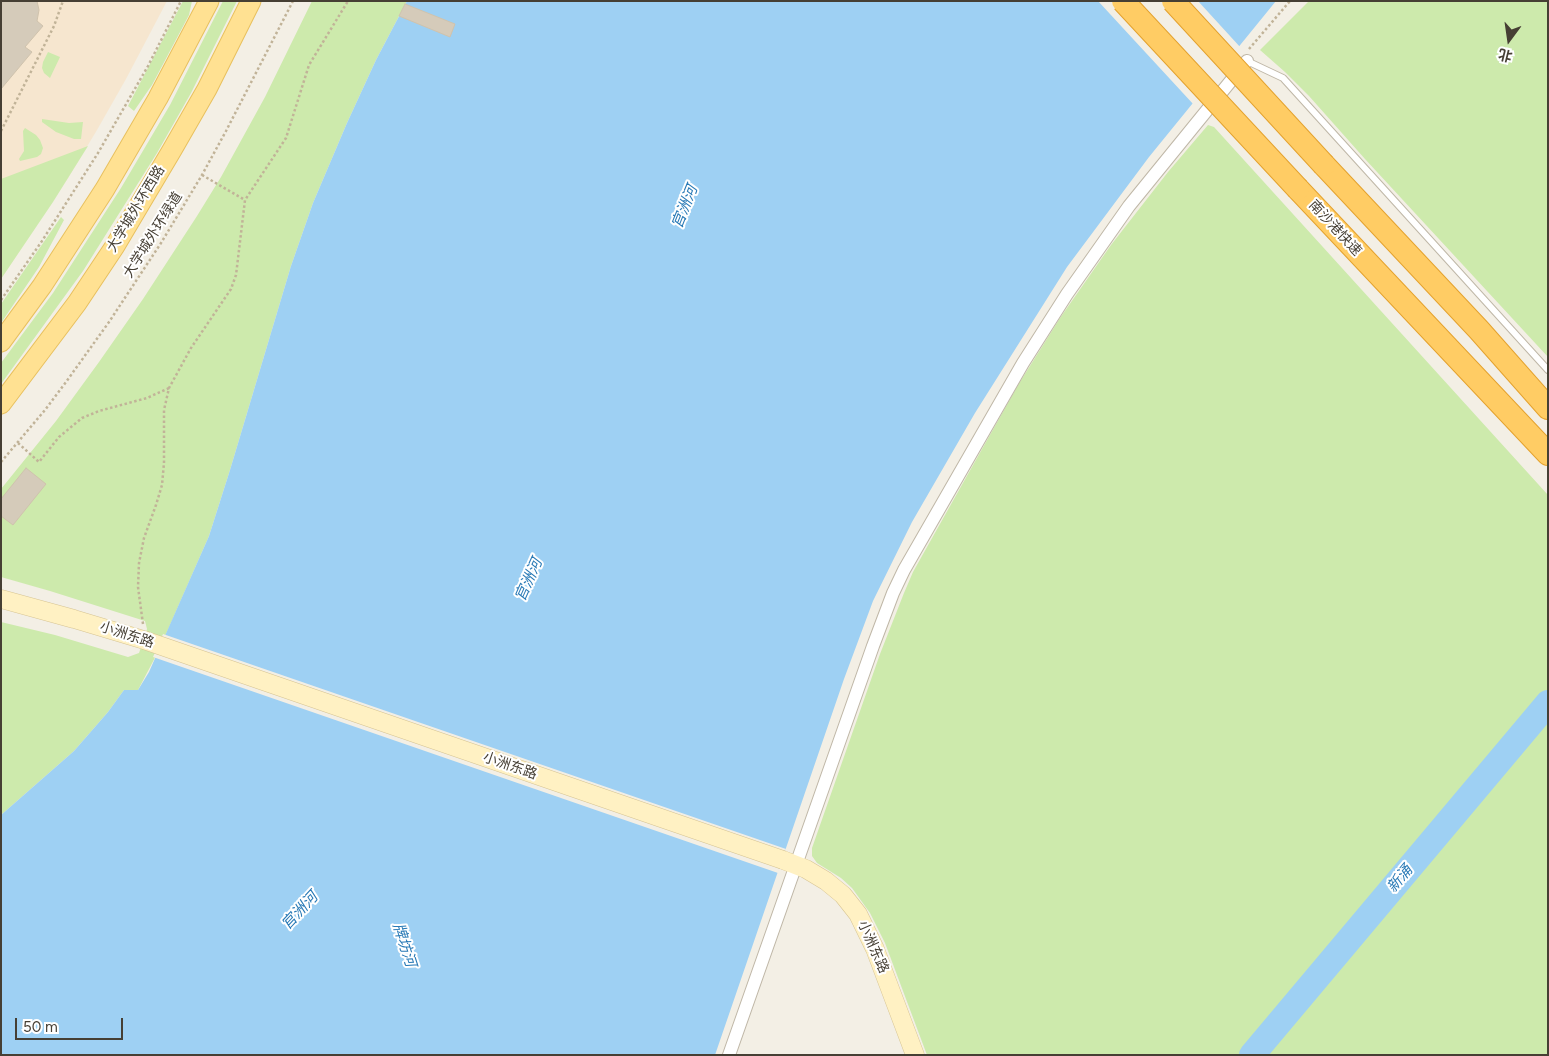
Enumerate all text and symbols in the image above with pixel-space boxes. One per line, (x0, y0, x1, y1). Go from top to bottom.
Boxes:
north arrow (1484, 15, 1534, 65)
text: 北 (1496, 45, 1514, 65)
street label: 大学城外环西路 (104, 163, 168, 255)
water label: 官洲河 (668, 183, 702, 231)
street label: 大学城外环绿道 (120, 189, 186, 281)
street label: 南沙港快速 (1305, 197, 1365, 259)
water label: 官洲河 (512, 556, 546, 604)
street label: 小洲东路 (98, 618, 156, 652)
street label: 小洲东路 (481, 749, 539, 783)
water label: 新涌 (1383, 862, 1417, 896)
water label: 官洲河 (278, 888, 322, 934)
street label: 小洲东路 (854, 918, 892, 976)
water label: 牌坊河 (388, 921, 420, 969)
scale bar (18, 1008, 125, 1040)
text: 50 m (23, 1018, 58, 1036)

